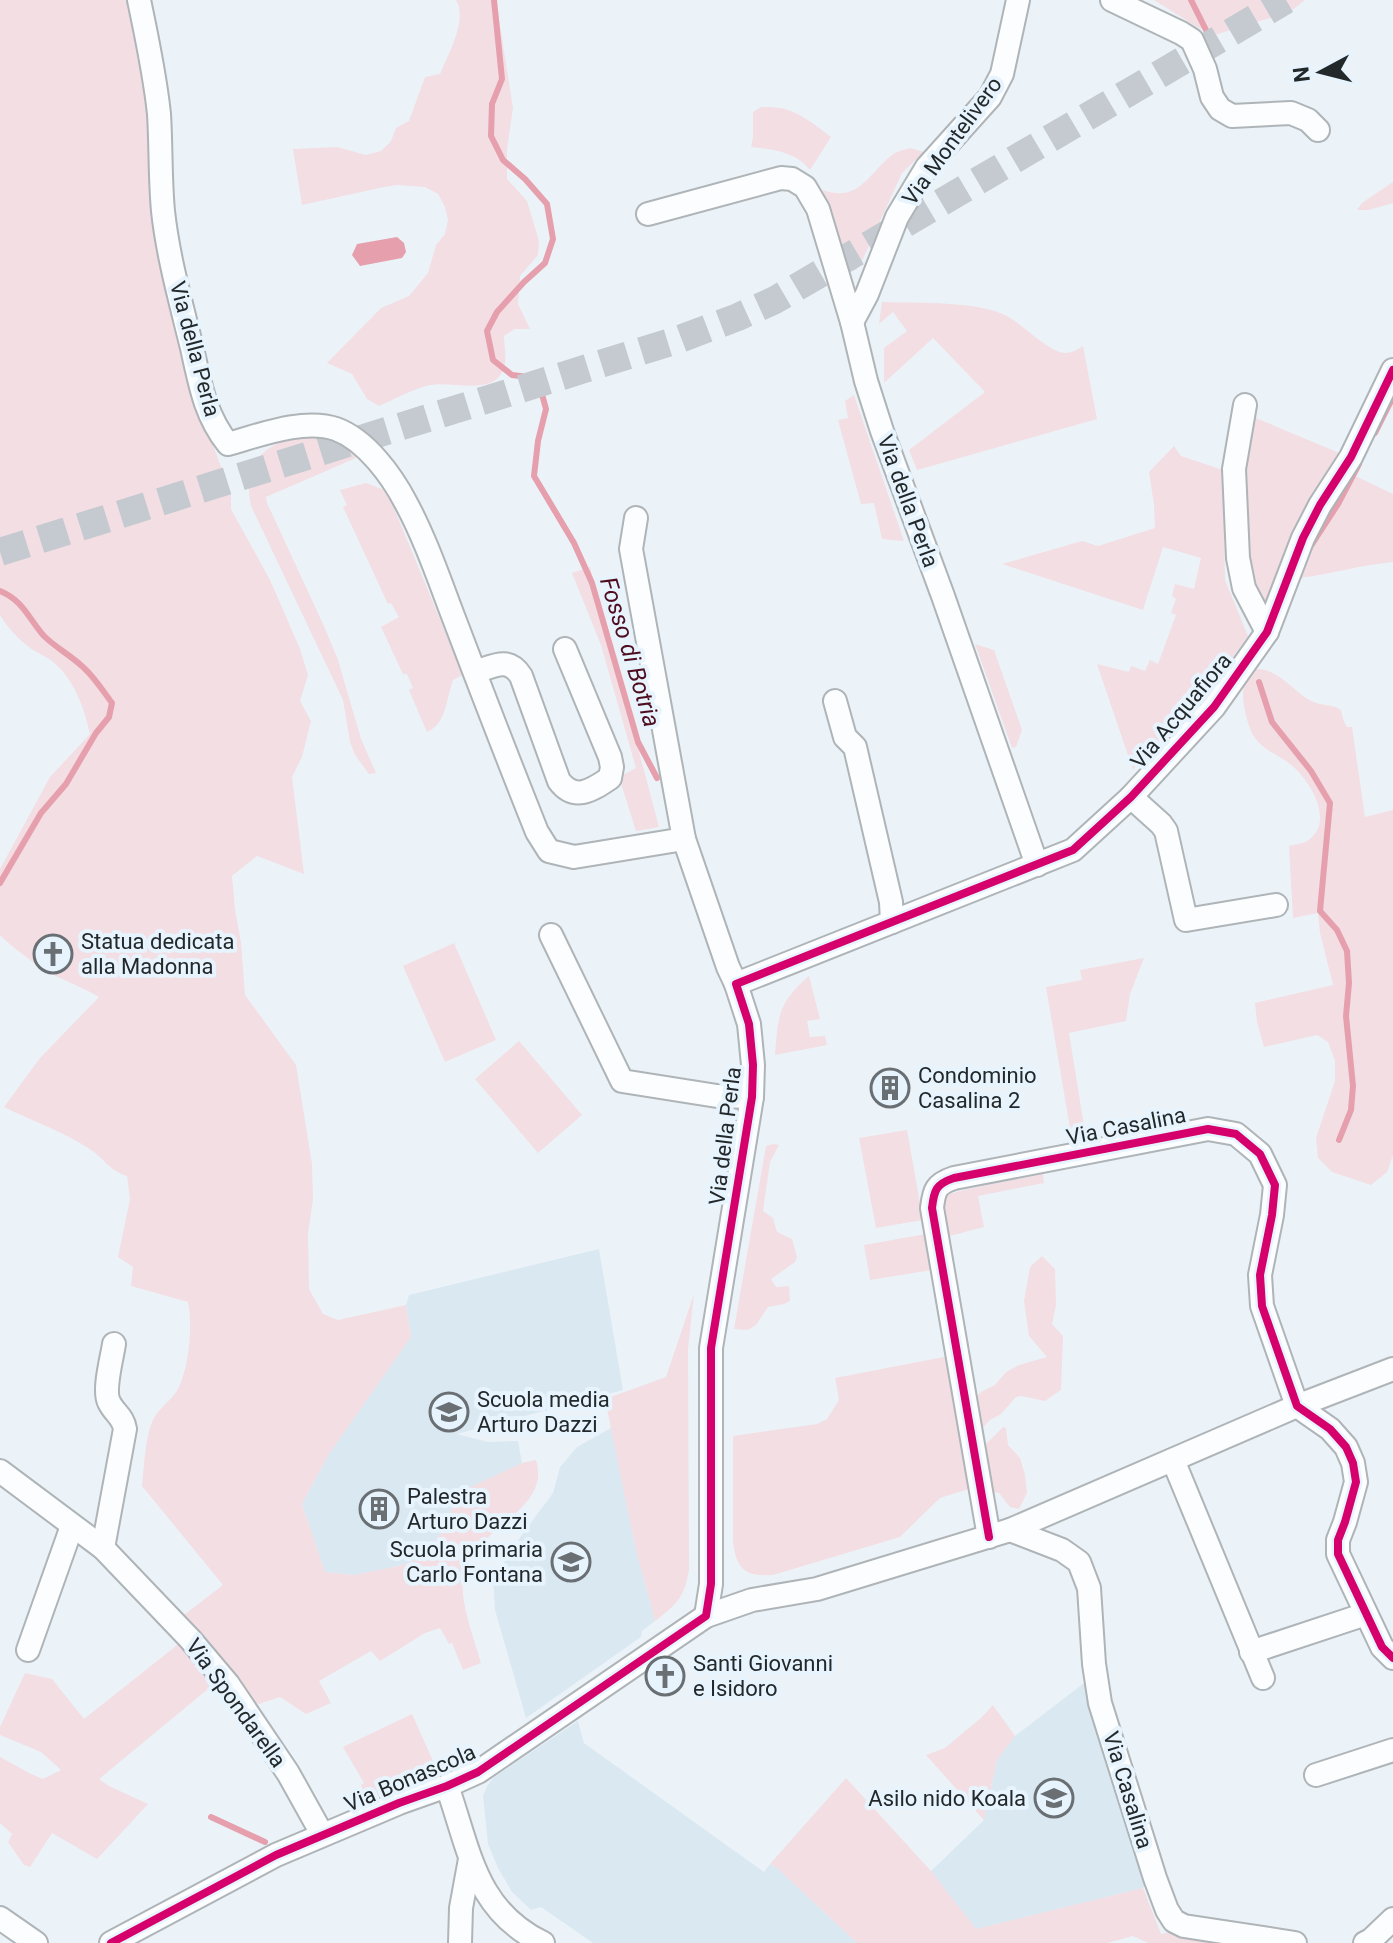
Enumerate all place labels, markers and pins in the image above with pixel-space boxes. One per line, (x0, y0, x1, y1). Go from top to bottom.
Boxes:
place label: Statua dedicata alla Madonna (81, 929, 234, 979)
church icon: Statua dedicata alla Madonna (32, 933, 74, 975)
place label: Condominio Casalina 2 (918, 1063, 1037, 1113)
building icon: Condominio Casalina 2 (869, 1067, 911, 1109)
place label: Scuola media Arturo Dazzi (477, 1387, 610, 1437)
school or university icon: Scuola media Arturo Dazzi (428, 1391, 470, 1433)
place label: Palestra Arturo Dazzi (407, 1484, 528, 1534)
building icon: Palestra Arturo Dazzi (358, 1488, 400, 1530)
place label: Scuola primaria Carlo Fontana (390, 1537, 543, 1587)
school or university icon: Scuola primaria Carlo Fontana (550, 1541, 592, 1583)
place label: Santi Giovanni e Isidoro (693, 1651, 833, 1701)
church icon: Santi Giovanni e Isidoro (644, 1655, 686, 1697)
school or university icon: Asilo nido Koala (1033, 1777, 1075, 1819)
place label: Asilo nido Koala (868, 1786, 1026, 1811)

